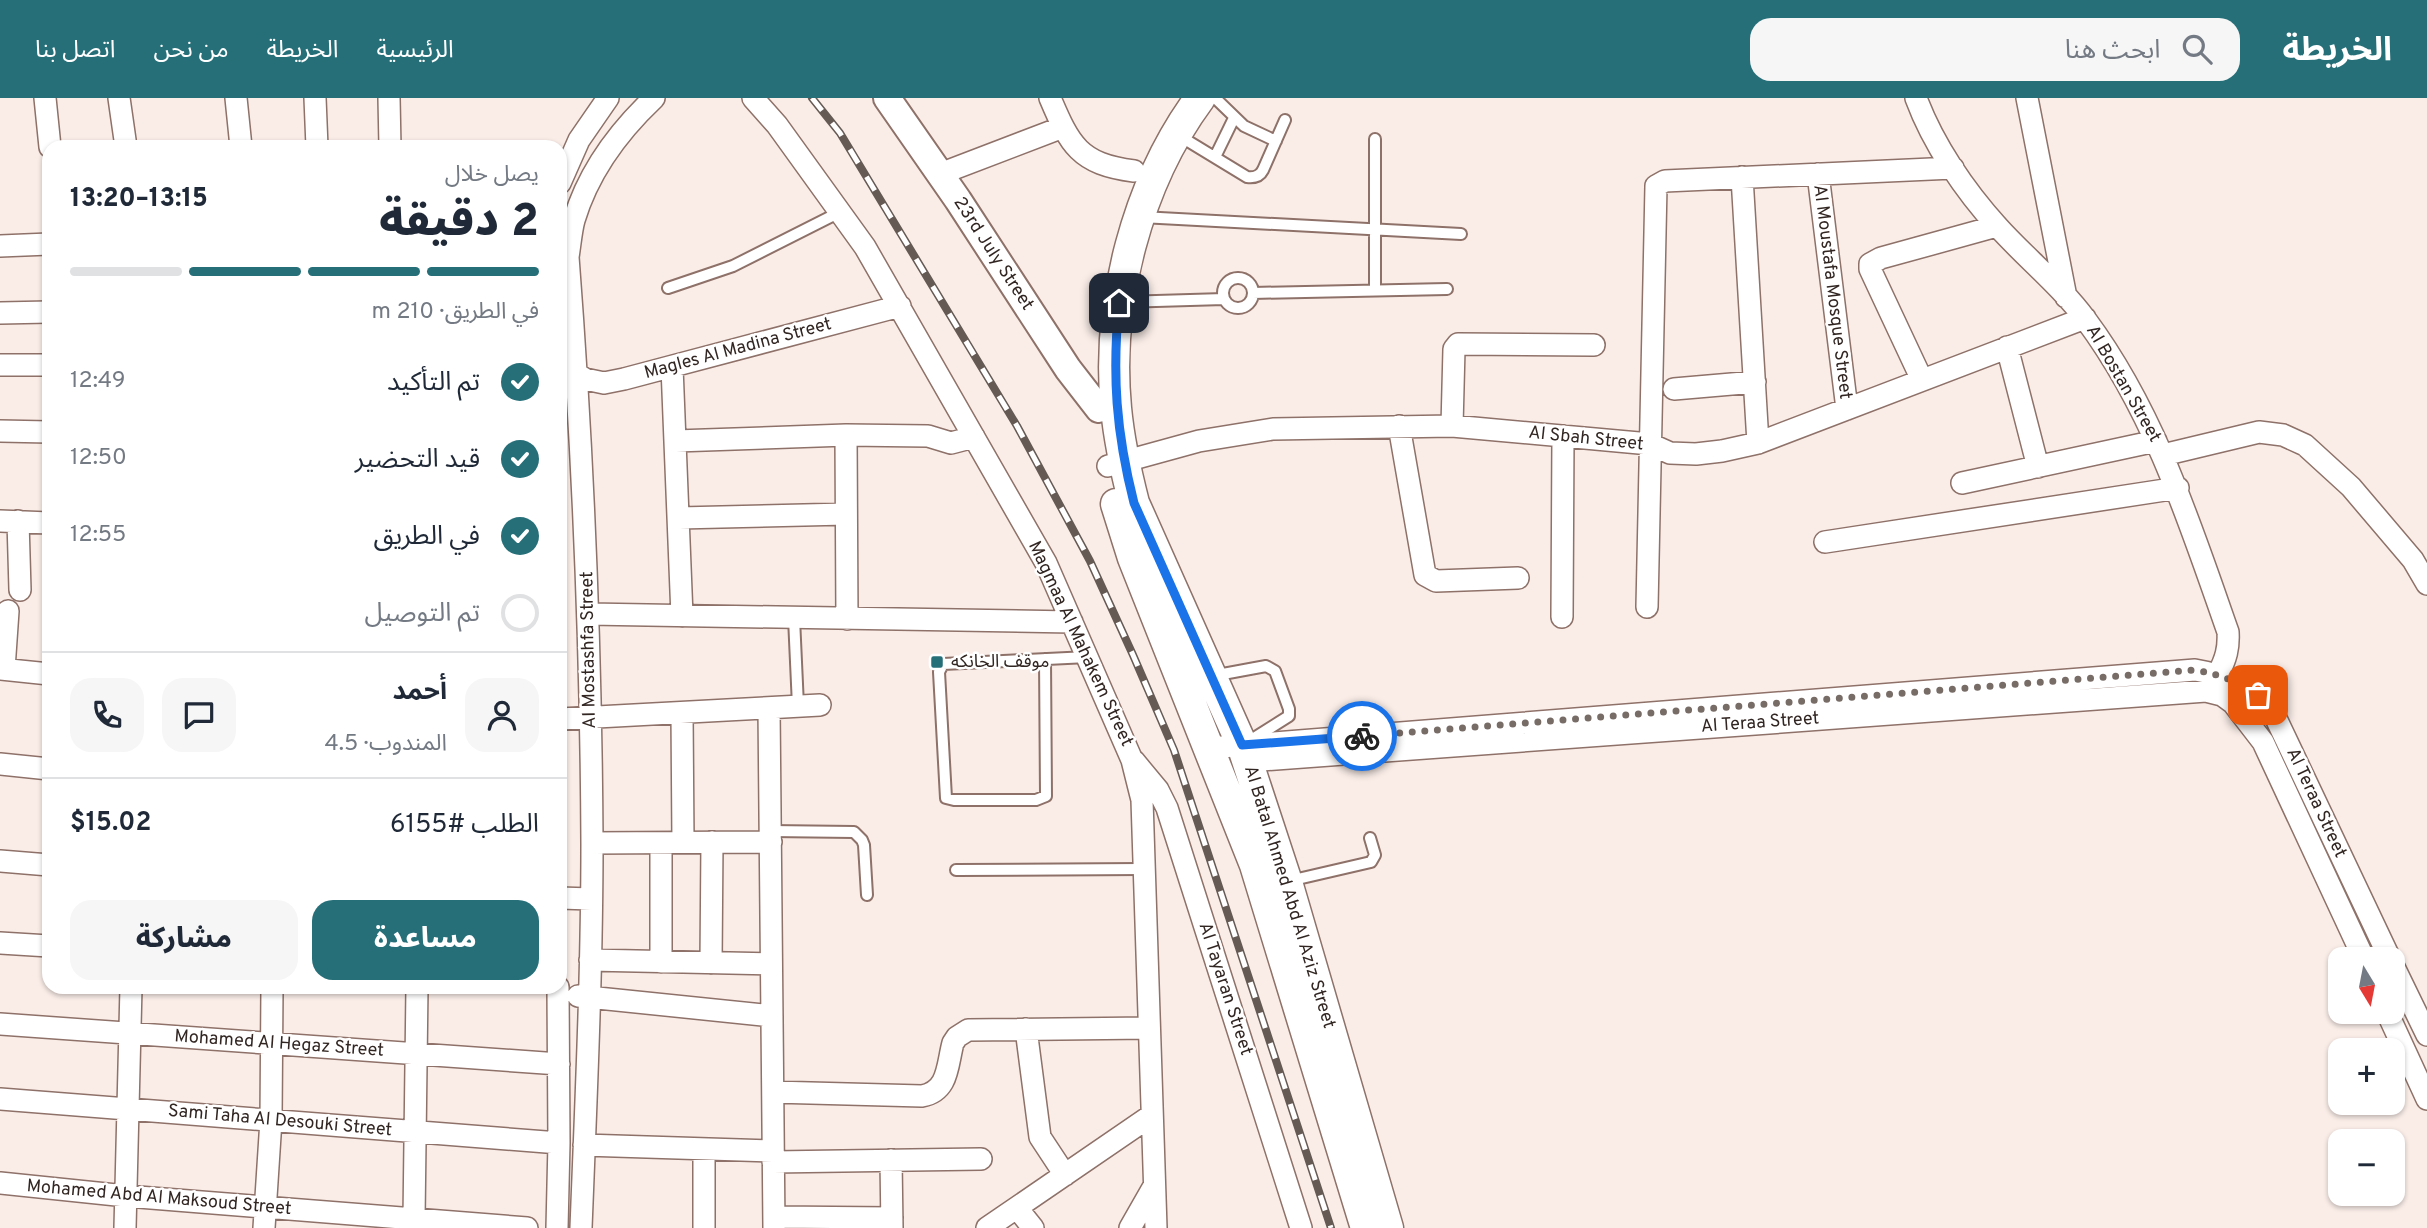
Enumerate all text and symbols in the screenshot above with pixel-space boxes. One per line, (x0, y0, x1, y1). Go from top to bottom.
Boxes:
search box (1750, 18, 2240, 81)
icon: search (2178, 30, 2216, 68)
text: الخريطة (2282, 31, 2392, 73)
text: ابحث هنا (2065, 35, 2160, 68)
text: اتصل بنا (35, 36, 116, 66)
text: من نحن (154, 36, 229, 66)
text: الخريطة (267, 36, 338, 66)
text: الرئيسية (376, 36, 454, 66)
text: يصل خلال (445, 161, 539, 190)
text: 13:15–13:20 (70, 183, 208, 216)
street label: Al Moustafa Mosque Street (1807, 183, 1857, 401)
street label: 23rd July Street (948, 193, 1038, 315)
text: 2 دقيقة (379, 194, 539, 253)
pin (1089, 273, 1149, 333)
icon: home (1100, 284, 1138, 322)
text: في الطريق · 210 m (372, 298, 539, 327)
street label: Magles Al Madina Street (642, 313, 834, 385)
street label: Al Bostan Street (2080, 321, 2166, 447)
icon: check (501, 363, 539, 401)
text: 12:49 (70, 367, 126, 396)
text: تم التأكيد (387, 367, 480, 400)
street label: Al Sbah Street (1527, 422, 1645, 456)
icon: check (501, 440, 539, 478)
text: 12:50 (70, 444, 127, 473)
text: قيد التحضير (355, 444, 480, 477)
icon: check (501, 517, 539, 555)
text: 12:55 (70, 521, 126, 550)
text: في الطريق (373, 521, 480, 554)
street label: Magmaa Al Mahakem Street (1022, 538, 1138, 750)
street label: Al Mostashfa Street (576, 571, 602, 729)
text: تم التوصيل (364, 598, 480, 631)
place label: موقف الخانكه (951, 651, 1049, 674)
marker: موقف الخانكه (929, 654, 945, 670)
pin (2228, 665, 2288, 725)
text: أحمد (393, 676, 447, 709)
icon: bag (2239, 676, 2277, 714)
button: phone (70, 678, 144, 752)
button: chat (162, 678, 236, 752)
button: person (465, 678, 539, 752)
courier (1327, 701, 1397, 771)
street label: Al Teraa Street (1700, 707, 1820, 739)
icon: bike (1343, 717, 1381, 755)
text: المندوب · 4.5 (324, 730, 447, 759)
street label: Al Teraa Street (2281, 744, 2351, 862)
street label: Al Batal Ahmed Abd Al Aziz Street (1238, 763, 1340, 1031)
text: $15.02 (70, 807, 151, 840)
text: الطلب #6155 (390, 809, 539, 842)
button: مشاركة (70, 900, 298, 980)
button: مساعدة (312, 900, 539, 980)
street label: Al Tayaran Street (1193, 920, 1257, 1058)
north arrow (2328, 947, 2404, 1024)
map controls (2328, 947, 2405, 1206)
street label: Mohamed Al Hegaz Street (173, 1025, 385, 1063)
button: + (2328, 1038, 2405, 1115)
street label: Sami Taha Al Desouki Street (167, 1100, 393, 1142)
button: − (2328, 1129, 2405, 1206)
street label: Mohamed Abd Al Maksoud Street (26, 1175, 292, 1221)

